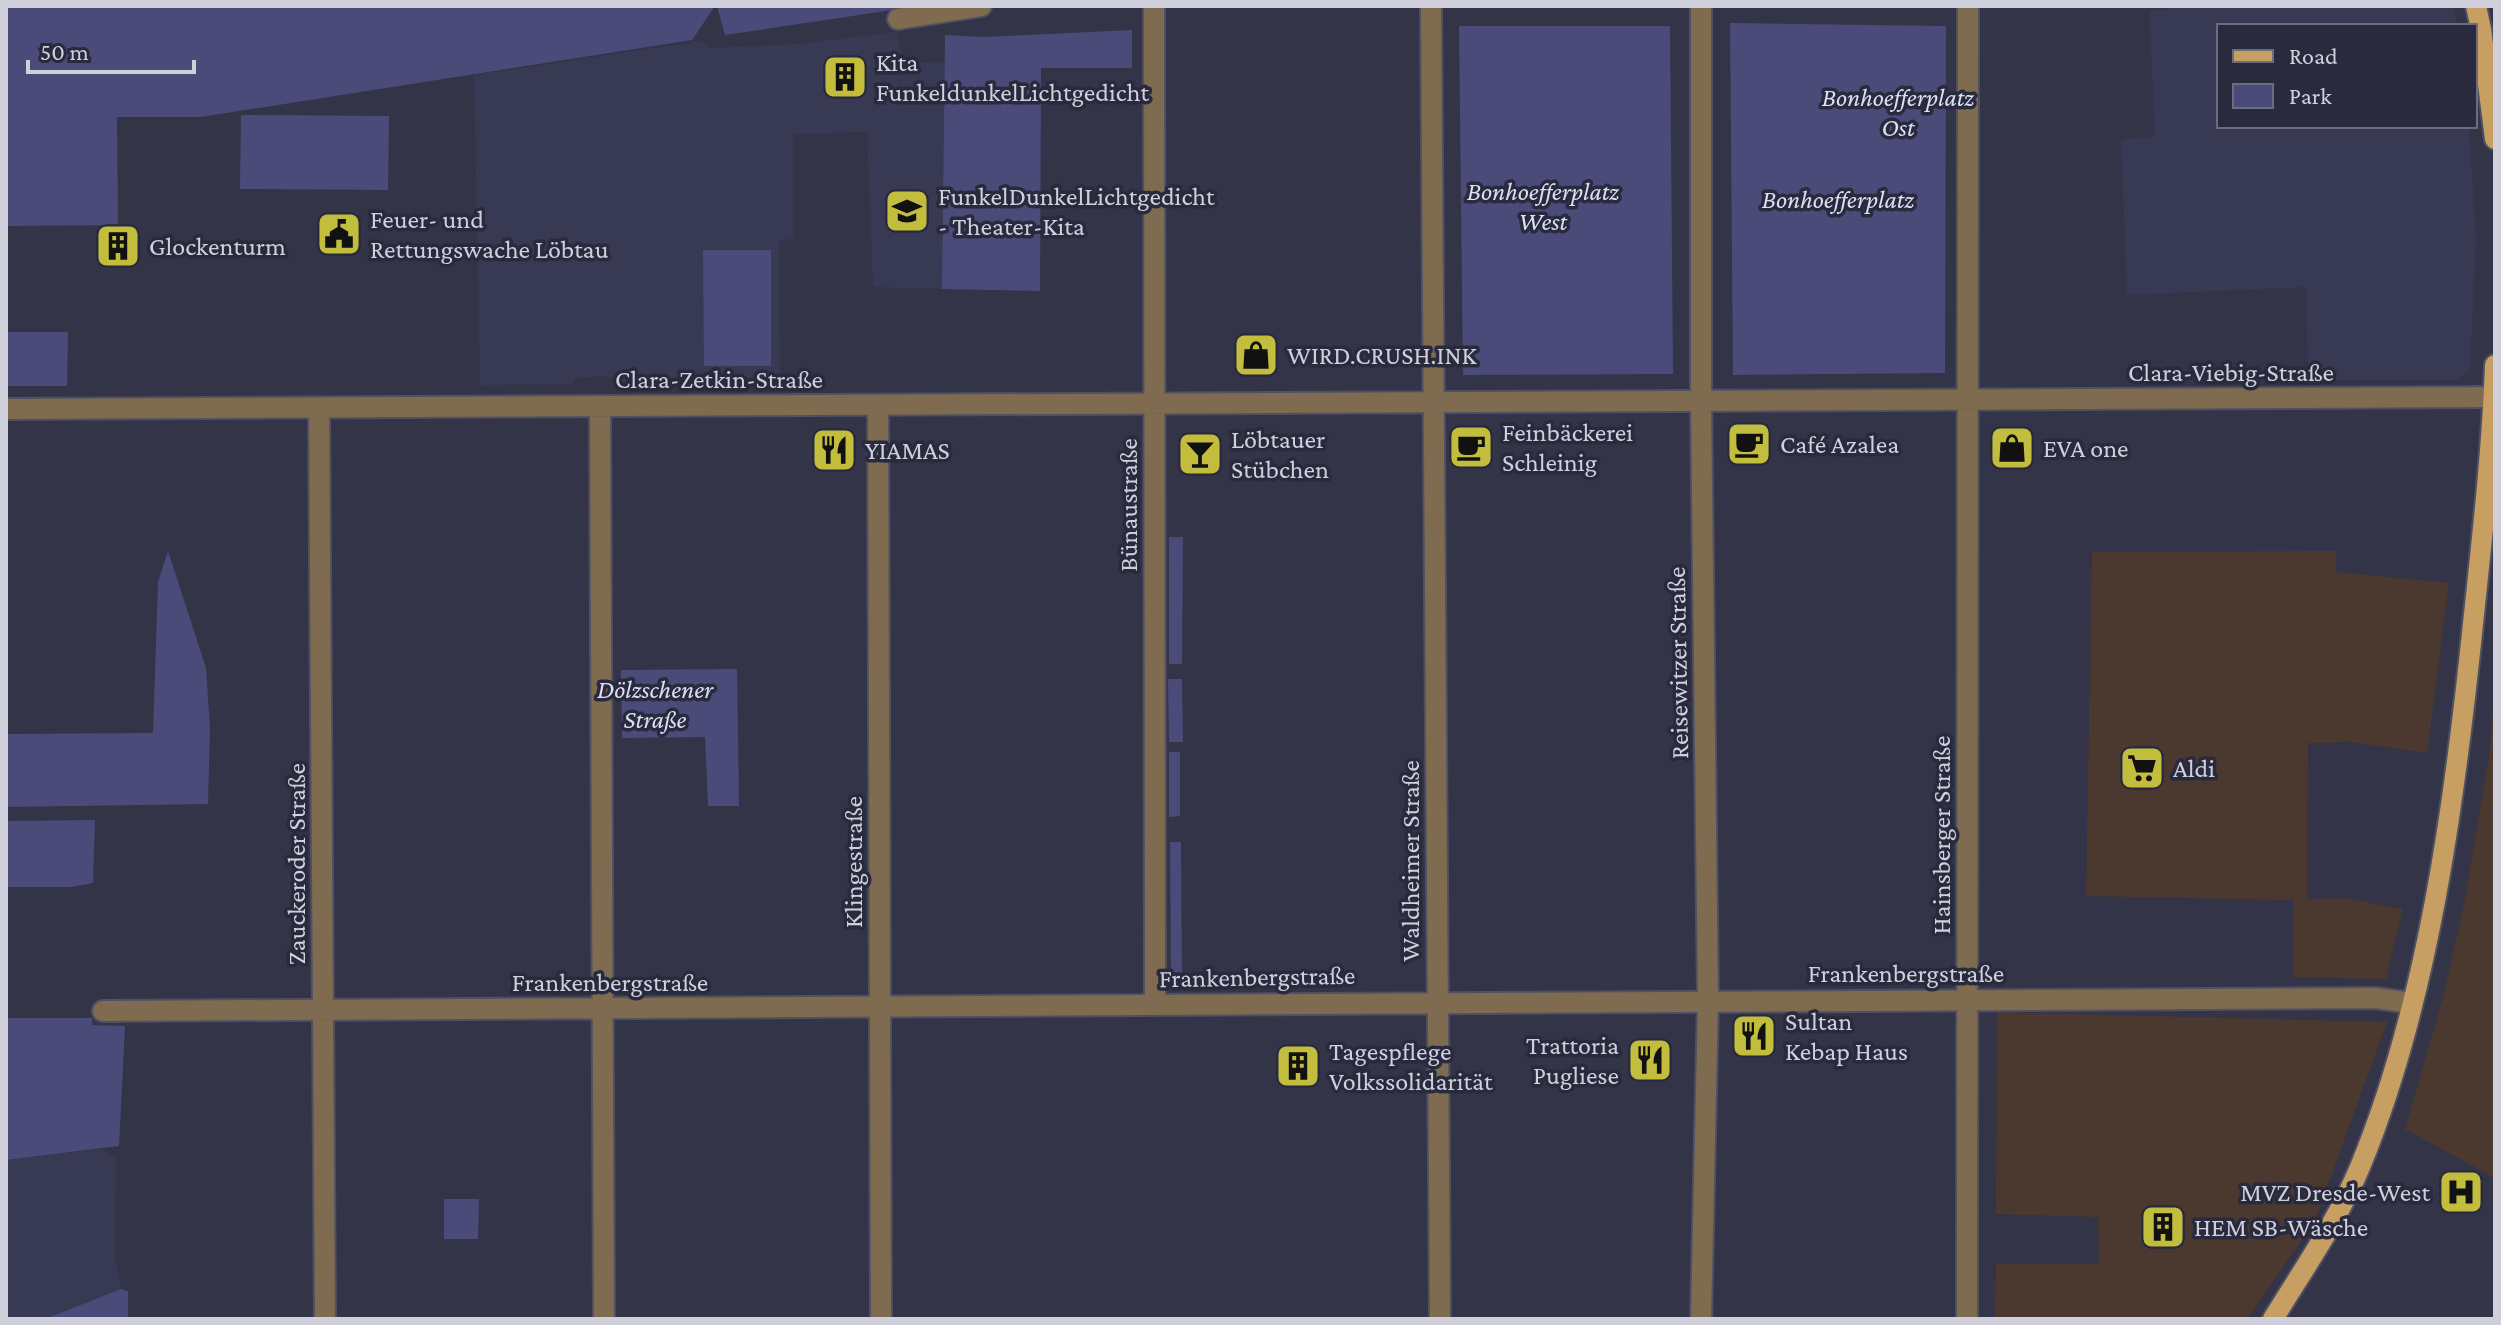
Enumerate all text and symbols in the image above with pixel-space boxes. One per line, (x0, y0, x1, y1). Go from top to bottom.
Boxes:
scale bar (28, 24, 194, 74)
legend (2217, 24, 2477, 128)
text: 50 m (40, 38, 89, 65)
text: Road (2289, 42, 2338, 69)
place label: Kita FunkeldunkelLichtgedicht (876, 48, 1149, 107)
building icon: Kita FunkeldunkelLichtgedicht (821, 53, 869, 101)
text: Park (2289, 82, 2332, 109)
park label: Bonhoefferplatz Ost (1822, 83, 1974, 142)
park label: Bonhoefferplatz West (1467, 177, 1619, 236)
place label: FunkelDunkelLichtgedicht - Theater-Kita (938, 182, 1215, 241)
park label: Bonhoefferplatz (1762, 185, 1914, 214)
school or university icon: FunkelDunkelLichtgedicht - Theater-Kita (883, 187, 931, 235)
place label: Feuer- und Rettungswache Löbtau (370, 205, 609, 264)
public building icon: Feuer- und Rettungswache Löbtau (315, 210, 363, 258)
building icon: Glockenturm (94, 222, 142, 270)
place label: Glockenturm (149, 232, 286, 261)
shop icon: WIRD.CRUSH.INK (1232, 331, 1280, 379)
place label: WIRD.CRUSH.INK (1287, 341, 1478, 370)
street label: Clara-Viebig-Straße (2128, 358, 2334, 387)
street label: Clara-Zetkin-Straße (615, 365, 823, 394)
place label: Feinbäckerei Schleinig (1502, 418, 1633, 477)
cafe icon: Café Azalea (1725, 420, 1773, 468)
cafe icon: Feinbäckerei Schleinig (1447, 423, 1495, 471)
shop icon: EVA one (1988, 424, 2036, 472)
place label: Löbtauer Stübchen (1231, 425, 1329, 484)
restaurant icon: YIAMAS (810, 426, 858, 474)
bar icon: Löbtauer Stübchen (1176, 430, 1224, 478)
place label: Café Azalea (1780, 430, 1899, 459)
place label: EVA one (2043, 434, 2129, 463)
place label: YIAMAS (865, 436, 950, 465)
street label: Bünaustraße (1114, 438, 1143, 572)
street label: Reisewitzer Straße (1662, 567, 1694, 759)
park label: Dölzschener Straße (597, 675, 714, 734)
street label: Hainsberger Straße (1927, 736, 1956, 934)
supermarket icon: Aldi (2118, 744, 2166, 792)
place label: Aldi (2173, 754, 2215, 783)
street label: Waldheimer Straße (1396, 760, 1425, 962)
street label: Zauckeroder Straße (282, 763, 311, 965)
street label: Klingestraße (839, 796, 868, 928)
street label: Frankenbergstraße (1808, 959, 2004, 988)
street label: Frankenbergstraße (1158, 961, 1356, 993)
street label: Frankenbergstraße (512, 968, 708, 997)
place label: Sultan Kebap Haus (1785, 1007, 1908, 1066)
restaurant icon: Sultan Kebap Haus (1730, 1012, 1778, 1060)
place label: Trattoria Pugliese (1526, 1031, 1619, 1090)
restaurant icon: Trattoria Pugliese (1626, 1036, 1674, 1084)
place label: Tagespflege Volkssolidarität (1329, 1037, 1493, 1096)
building icon: Tagespflege Volkssolidarität (1274, 1042, 1322, 1090)
hospital icon: MVZ Dresde-West (2437, 1168, 2485, 1216)
place label: MVZ Dresde-West (2240, 1178, 2430, 1207)
building icon: HEM SB-Wäsche (2139, 1203, 2187, 1251)
place label: HEM SB-Wäsche (2194, 1213, 2368, 1242)

